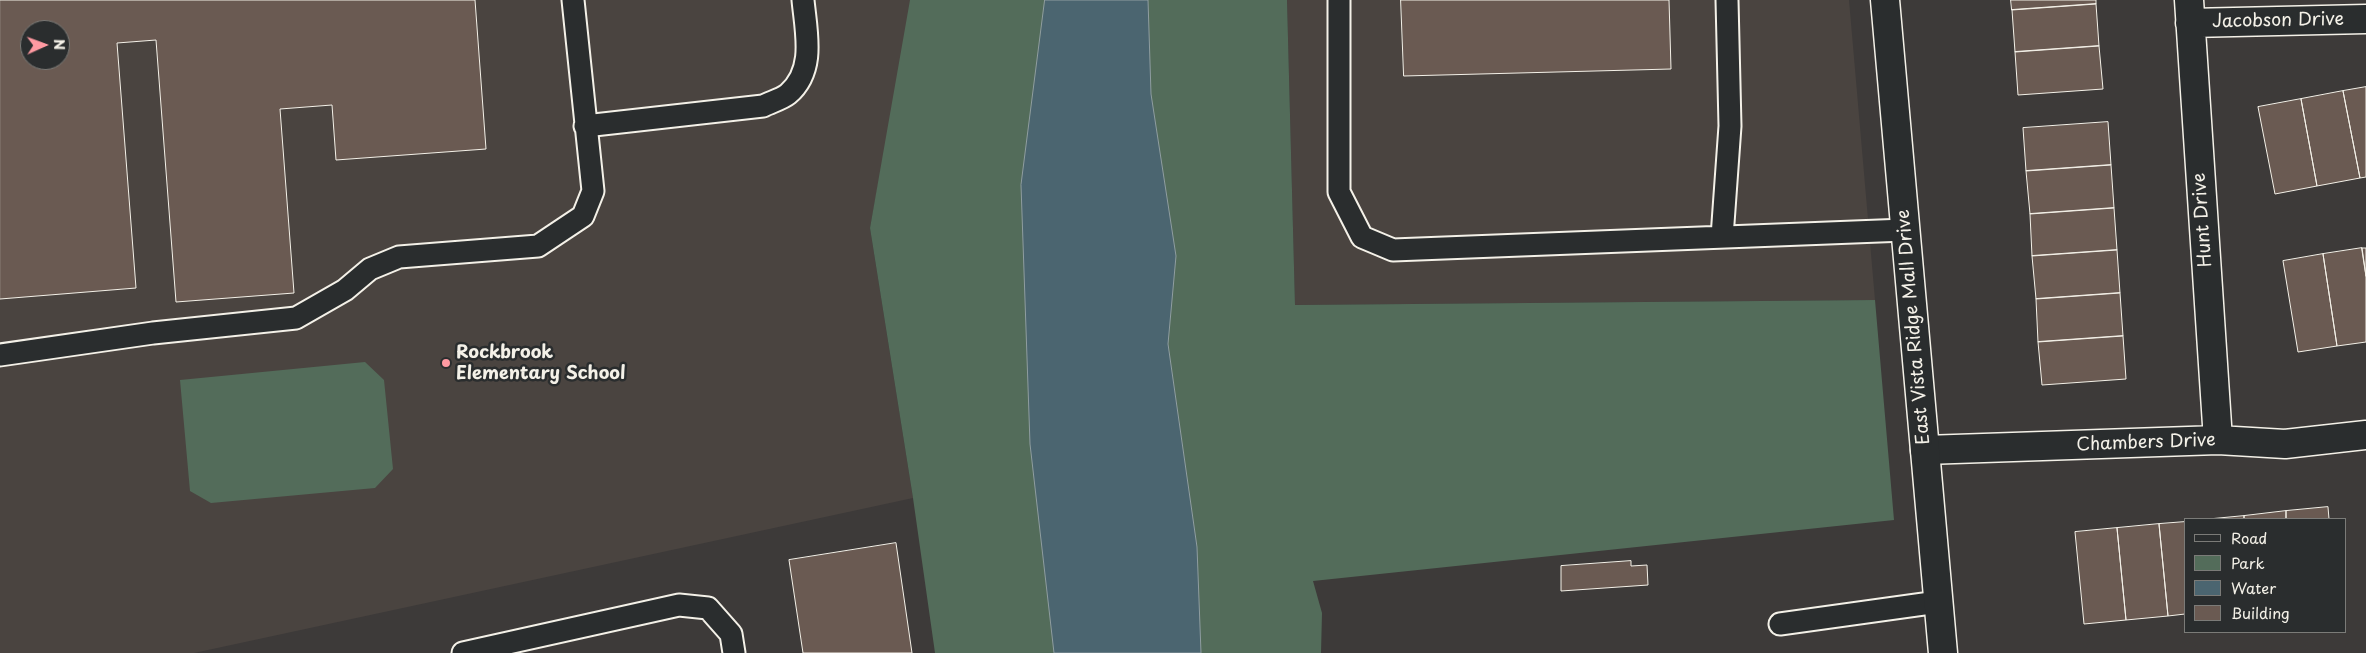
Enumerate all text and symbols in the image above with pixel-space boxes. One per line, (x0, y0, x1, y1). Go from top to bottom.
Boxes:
street label: Jacobson Drive (2212, 9, 2344, 33)
north arrow (20, 20, 70, 70)
text: N (49, 39, 70, 50)
street label: Hunt Drive (2189, 172, 2217, 268)
street label: East Vista Ridge Mall Drive (1893, 208, 1935, 446)
place label: Rockbrook Elementary School (456, 342, 626, 384)
marker: Rockbrook Elementary School (440, 357, 452, 369)
street label: Chambers Drive (2076, 430, 2216, 456)
legend (2184, 518, 2346, 633)
text: Road (2231, 526, 2267, 549)
text: Park (2231, 551, 2265, 574)
text: Water (2231, 576, 2276, 599)
text: Building (2231, 601, 2290, 624)

